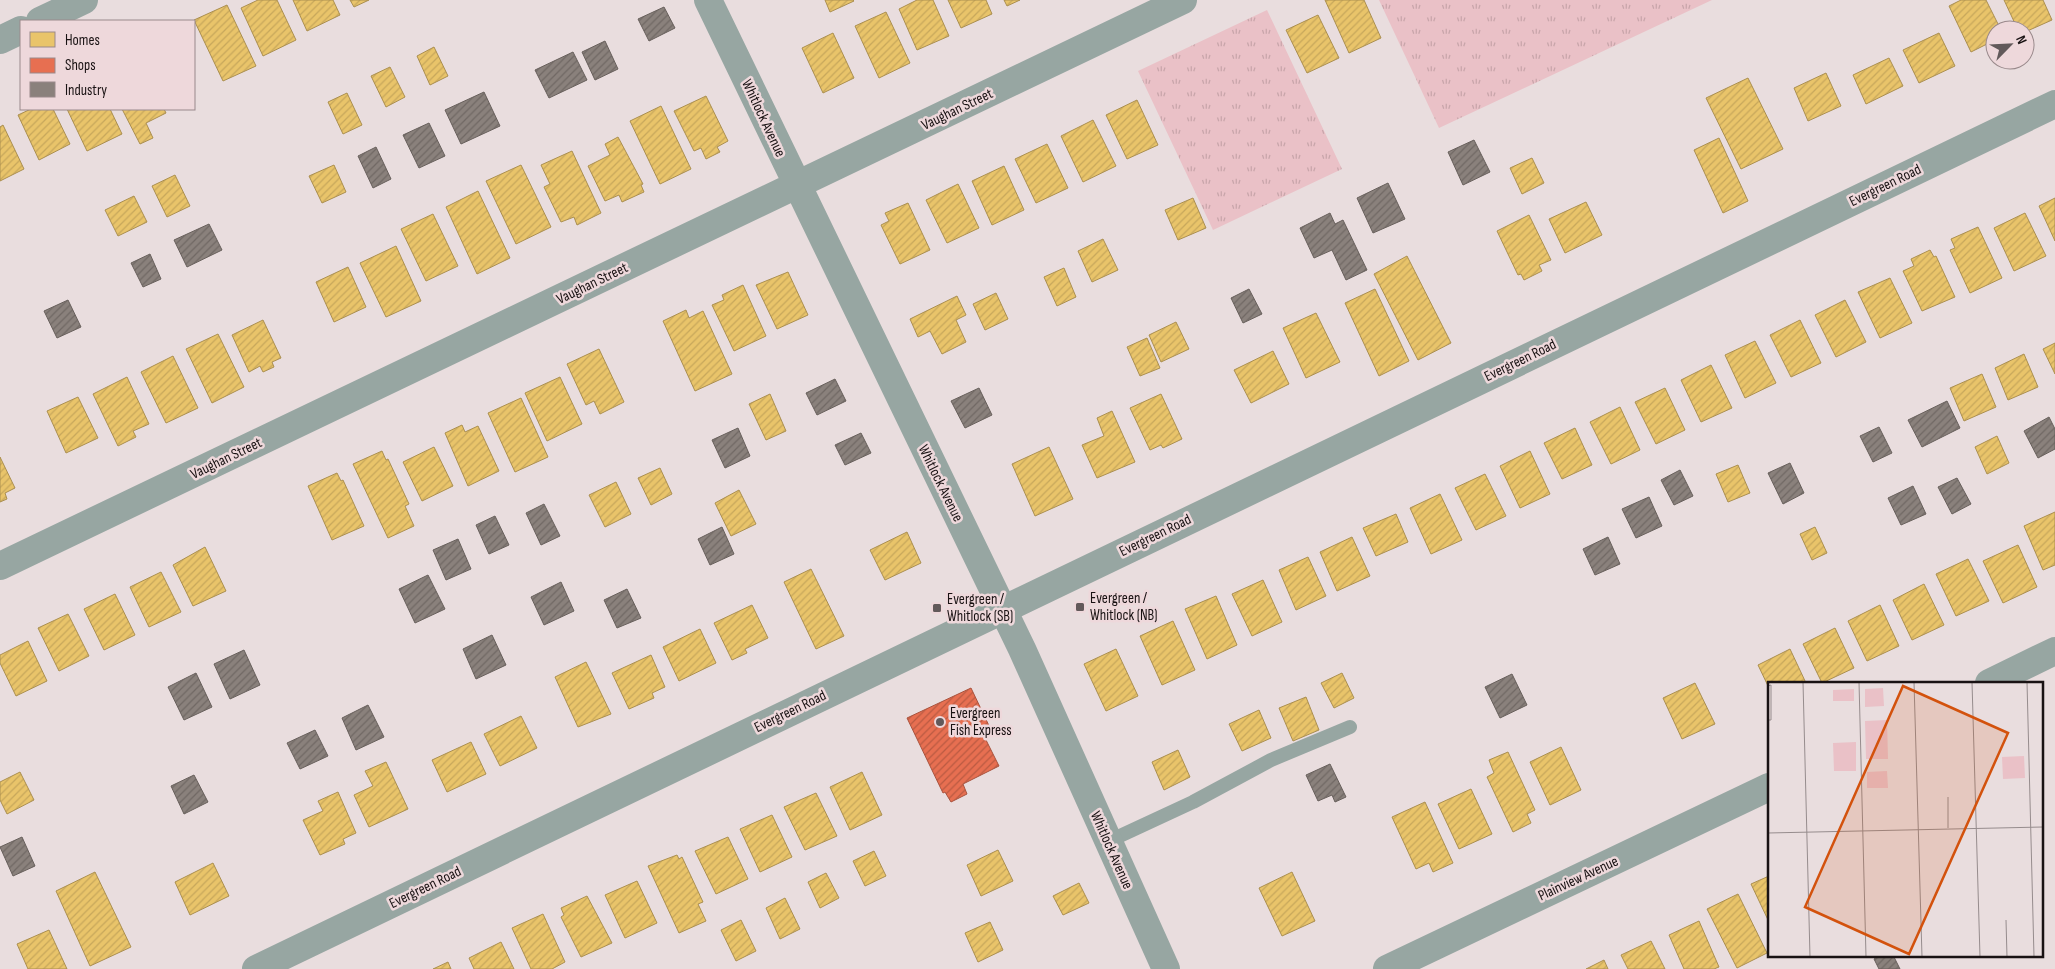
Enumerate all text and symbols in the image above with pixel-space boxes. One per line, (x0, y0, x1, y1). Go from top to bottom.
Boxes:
legend (20, 20, 195, 110)
north arrow (1985, 20, 2035, 70)
text: Homes (65, 31, 100, 50)
text: N (2012, 33, 2031, 47)
text: Shops (65, 56, 96, 75)
street label: Whitlock Avenue (737, 76, 790, 160)
text: Industry (65, 81, 107, 100)
street label: Vaughan Street (918, 84, 996, 135)
street label: Evergreen Road (1846, 160, 1924, 211)
street label: Vaughan Street (553, 258, 631, 309)
street label: Evergreen Road (1481, 335, 1559, 386)
street label: Vaughan Street (187, 433, 265, 484)
street label: Whitlock Avenue (914, 442, 967, 525)
street label: Evergreen Road (1116, 510, 1194, 561)
place label: Evergreen / Whitlock (NB) (1090, 589, 1158, 625)
place label: Evergreen / Whitlock (SB) (947, 590, 1013, 626)
marker: Evergreen / Whitlock (NB) (1074, 601, 1086, 613)
marker: Evergreen / Whitlock (SB) (931, 602, 943, 614)
inset map (1768, 682, 2042, 956)
street label: Evergreen Road (751, 686, 829, 737)
place label: Evergreen Fish Express (950, 704, 1012, 740)
marker: Evergreen Fish Express (934, 716, 946, 728)
street label: Whitlock Avenue (1086, 808, 1137, 892)
street label: Plainview Avenue (1535, 852, 1621, 905)
street label: Evergreen Road (386, 862, 464, 913)

